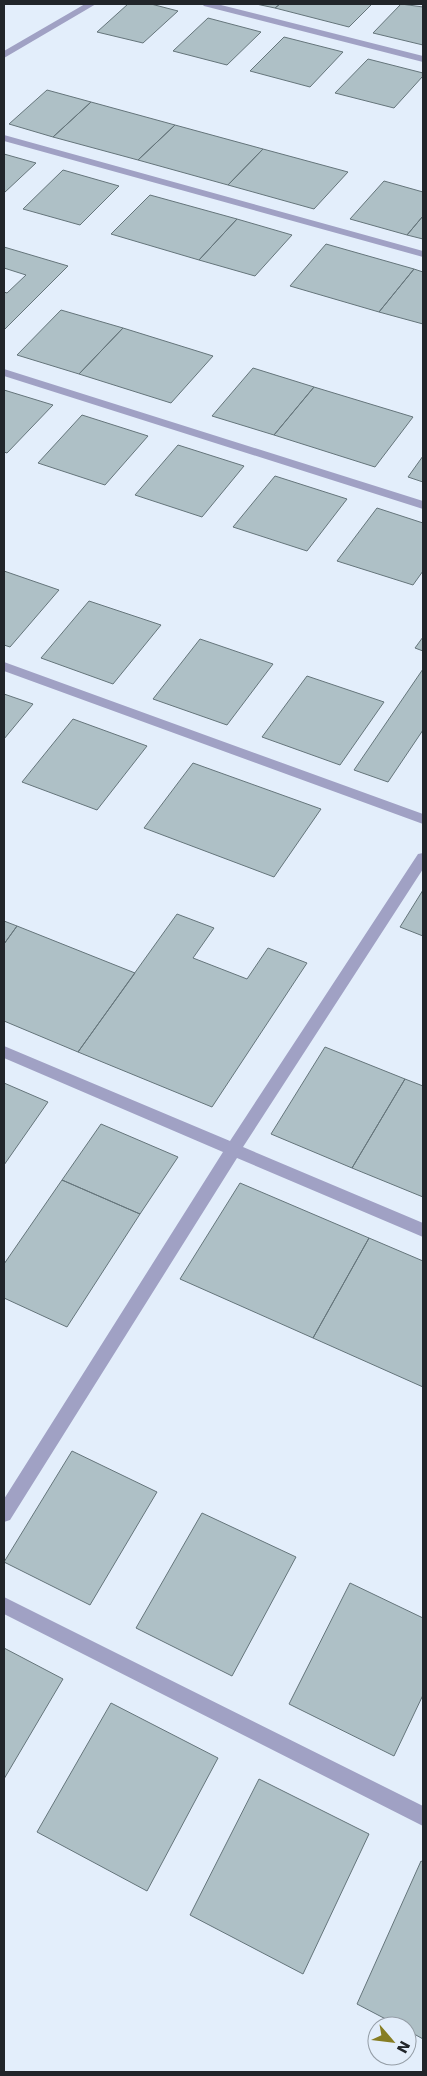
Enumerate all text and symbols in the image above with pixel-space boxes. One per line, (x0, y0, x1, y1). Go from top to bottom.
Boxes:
north arrow (367, 2016, 417, 2066)
text: N (394, 2038, 413, 2056)

